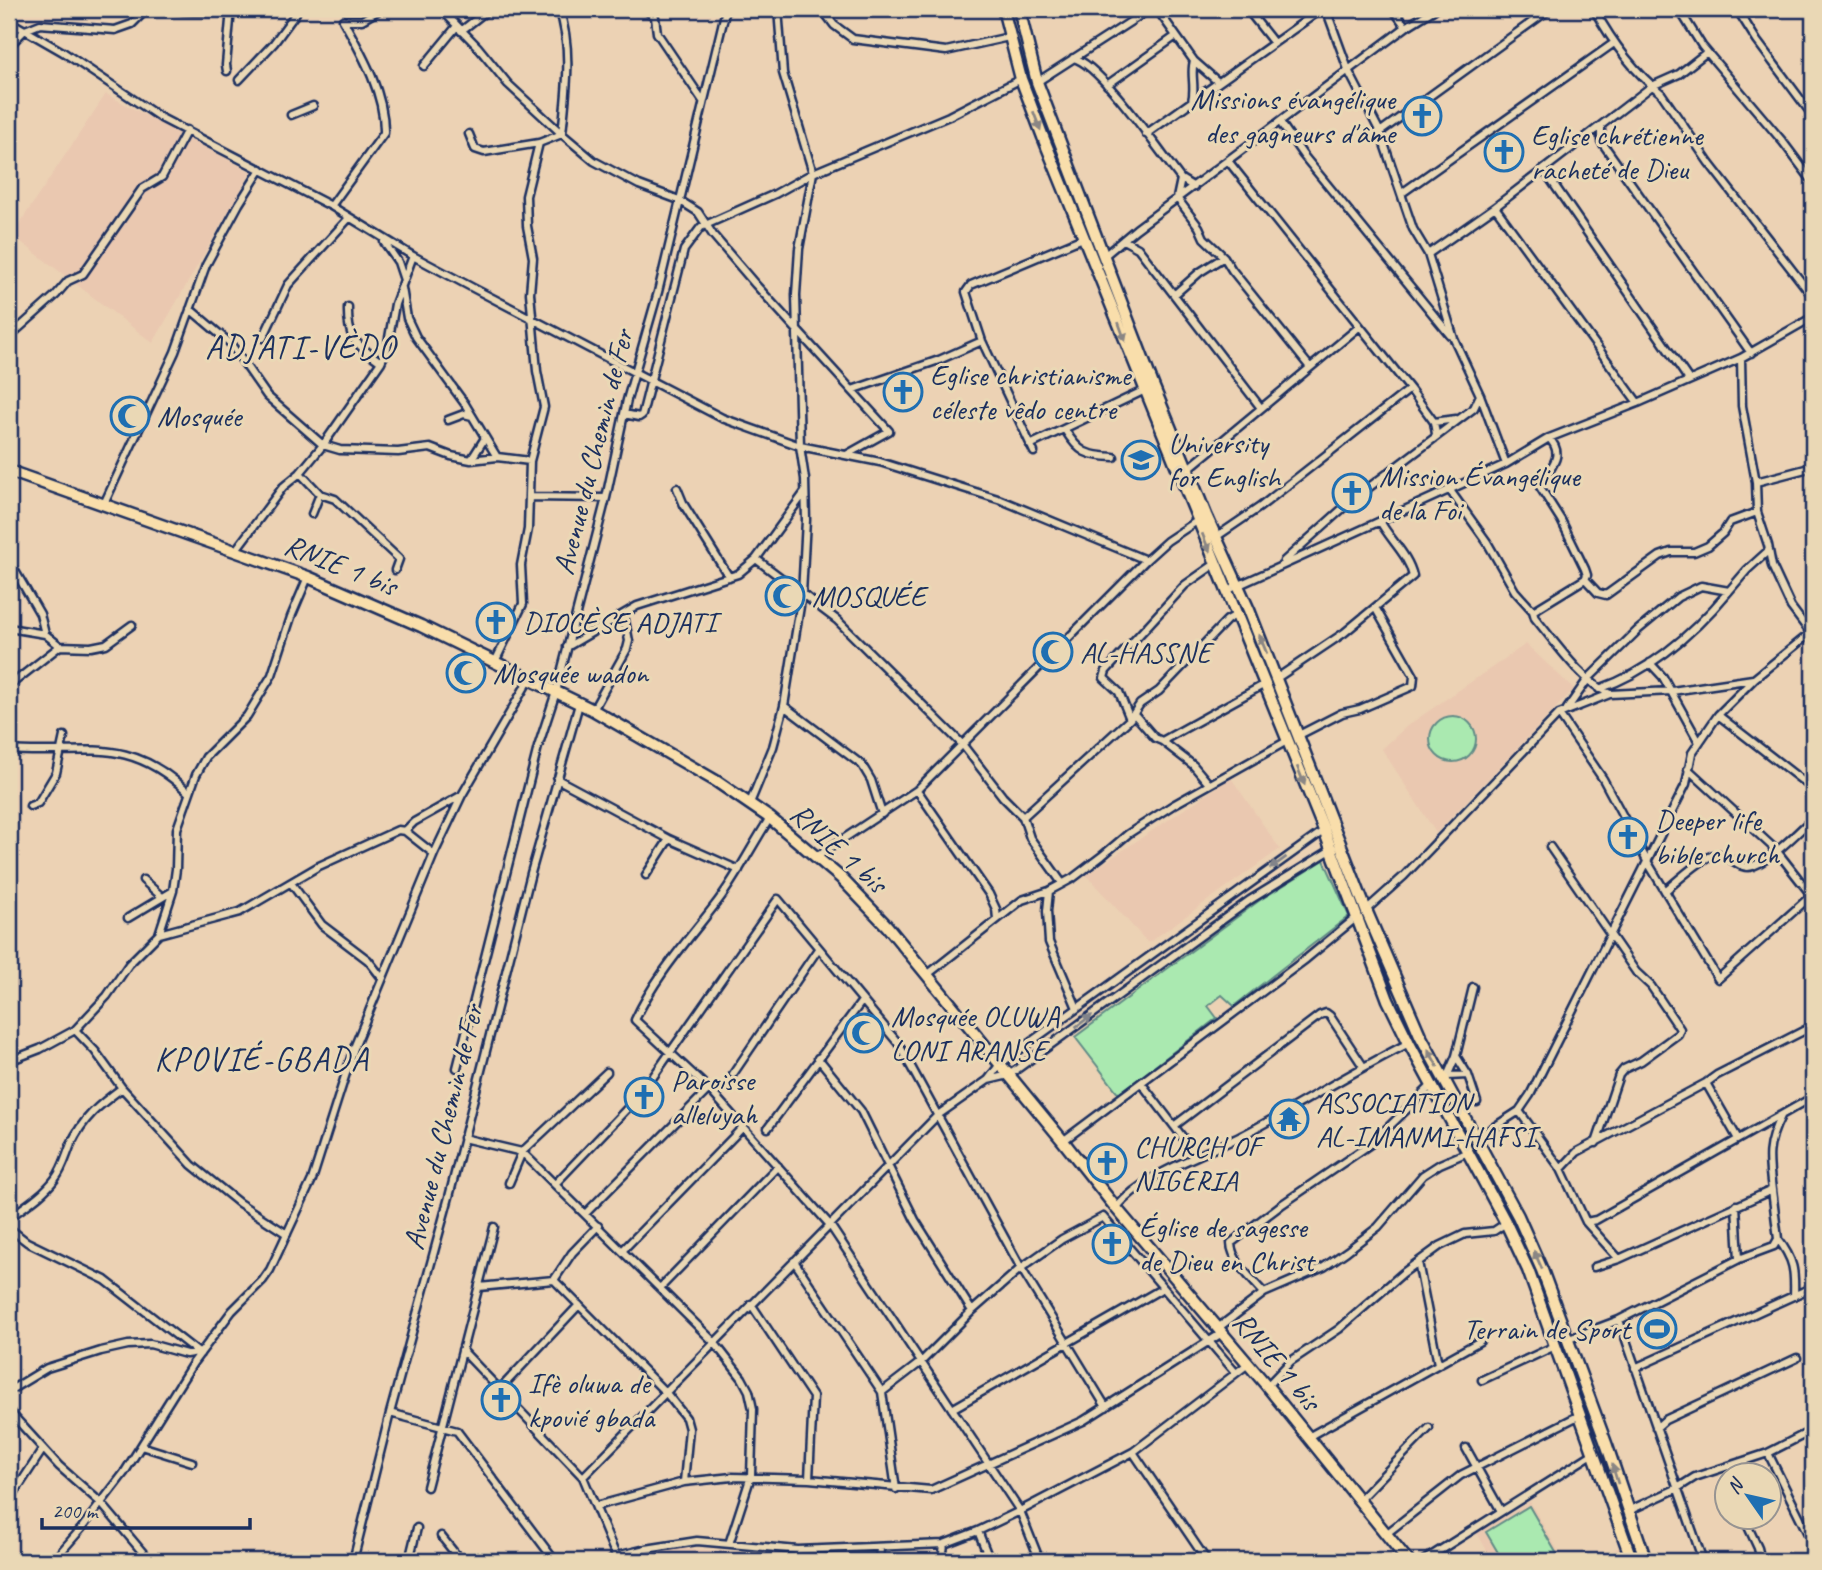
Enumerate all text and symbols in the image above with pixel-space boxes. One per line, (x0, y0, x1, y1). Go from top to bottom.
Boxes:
place label: Missions évangélique des gagneurs d'âme (1191, 80, 1397, 152)
church icon: Missions évangélique des gagneurs d'âme (1401, 95, 1443, 137)
one-way arrow (1031, 110, 1042, 131)
place label: Eglise chrétienne racheté de Dieu (1531, 116, 1705, 188)
church icon: Eglise chrétienne racheté de Dieu (1483, 131, 1525, 173)
one-way arrow (1116, 321, 1127, 342)
street label: Avenue du Chemin de Fer (544, 323, 642, 579)
district label: ADJATI-VÈDO (205, 326, 398, 368)
place label: Eglise christianisme céleste vêdo centre (930, 356, 1133, 428)
church icon: Eglise christianisme céleste vêdo centre (882, 371, 924, 413)
mosque icon: Mosquée (109, 395, 151, 437)
place label: Mosquée (157, 397, 244, 435)
place label: University for English (1168, 424, 1282, 496)
school or university icon: University for English (1120, 439, 1162, 481)
place label: Mission Évangélique de la Foi (1379, 457, 1582, 529)
church icon: Mission Évangélique de la Foi (1331, 472, 1373, 514)
street label: RNIE 1 bis (279, 525, 405, 606)
one-way arrow (1200, 533, 1212, 553)
mosque icon: MOSQUÉE (764, 575, 806, 617)
place label: MOSQUÉE (812, 577, 930, 615)
church icon: DIOCÈSE ADJATI (475, 601, 517, 643)
place label: DIOCÈSE ADJATI (523, 603, 723, 641)
mosque icon: AL-HASSNE (1032, 631, 1074, 673)
place label: AL-HASSNE (1080, 633, 1215, 671)
one-way arrow (1257, 634, 1269, 654)
mosque icon: Mosquée wadon (445, 652, 487, 694)
place label: Mosquée wadon (493, 654, 650, 692)
one-way arrow (1296, 766, 1307, 787)
street label: RNIE 1 bis (782, 794, 898, 903)
place label: Deeper life bible church (1655, 801, 1781, 873)
church icon: Deeper life bible church (1607, 816, 1649, 858)
one-way arrow (1269, 856, 1287, 870)
place label: Mosquée OLUWA LONI ARANSE (891, 997, 1061, 1069)
street label: Avenue du Chemin de Fer (394, 998, 492, 1254)
mosque icon: Mosquée OLUWA LONI ARANSE (843, 1012, 885, 1054)
one-way arrow (1075, 1014, 1093, 1028)
district label: KPOVIÉ-GBADA (154, 1038, 370, 1080)
one-way arrow (1427, 1048, 1439, 1068)
place label: Paroisse alleluyah (671, 1061, 758, 1133)
church icon: Paroisse alleluyah (623, 1076, 665, 1118)
place label: ASSOCIATION AL-IMANMI-HAFSI (1316, 1083, 1541, 1155)
temple icon: ASSOCIATION AL-IMANMI-HAFSI (1268, 1098, 1310, 1140)
place label: CHURCH OF NIGERIA (1134, 1127, 1266, 1199)
church icon: CHURCH OF NIGERIA (1086, 1142, 1128, 1184)
place label: Église de sagesse de Dieu en Christ (1139, 1208, 1317, 1280)
church icon: Église de sagesse de Dieu en Christ (1091, 1223, 1133, 1265)
one-way arrow (1532, 1250, 1544, 1270)
street label: RNIE 1 bis (1225, 1304, 1331, 1420)
sports icon: Terrain de Sport (1636, 1308, 1678, 1350)
place label: Terrain de Sport (1463, 1310, 1633, 1348)
place label: Ifè oluwa de kpovié gbada (528, 1364, 656, 1436)
church icon: Ifè oluwa de kpovié gbada (480, 1379, 522, 1421)
north arrow (1714, 1462, 1784, 1532)
one-way arrow (1610, 1463, 1620, 1484)
text: N (1721, 1473, 1750, 1499)
scale bar (42, 1486, 250, 1530)
text: 200 m (52, 1498, 99, 1524)

